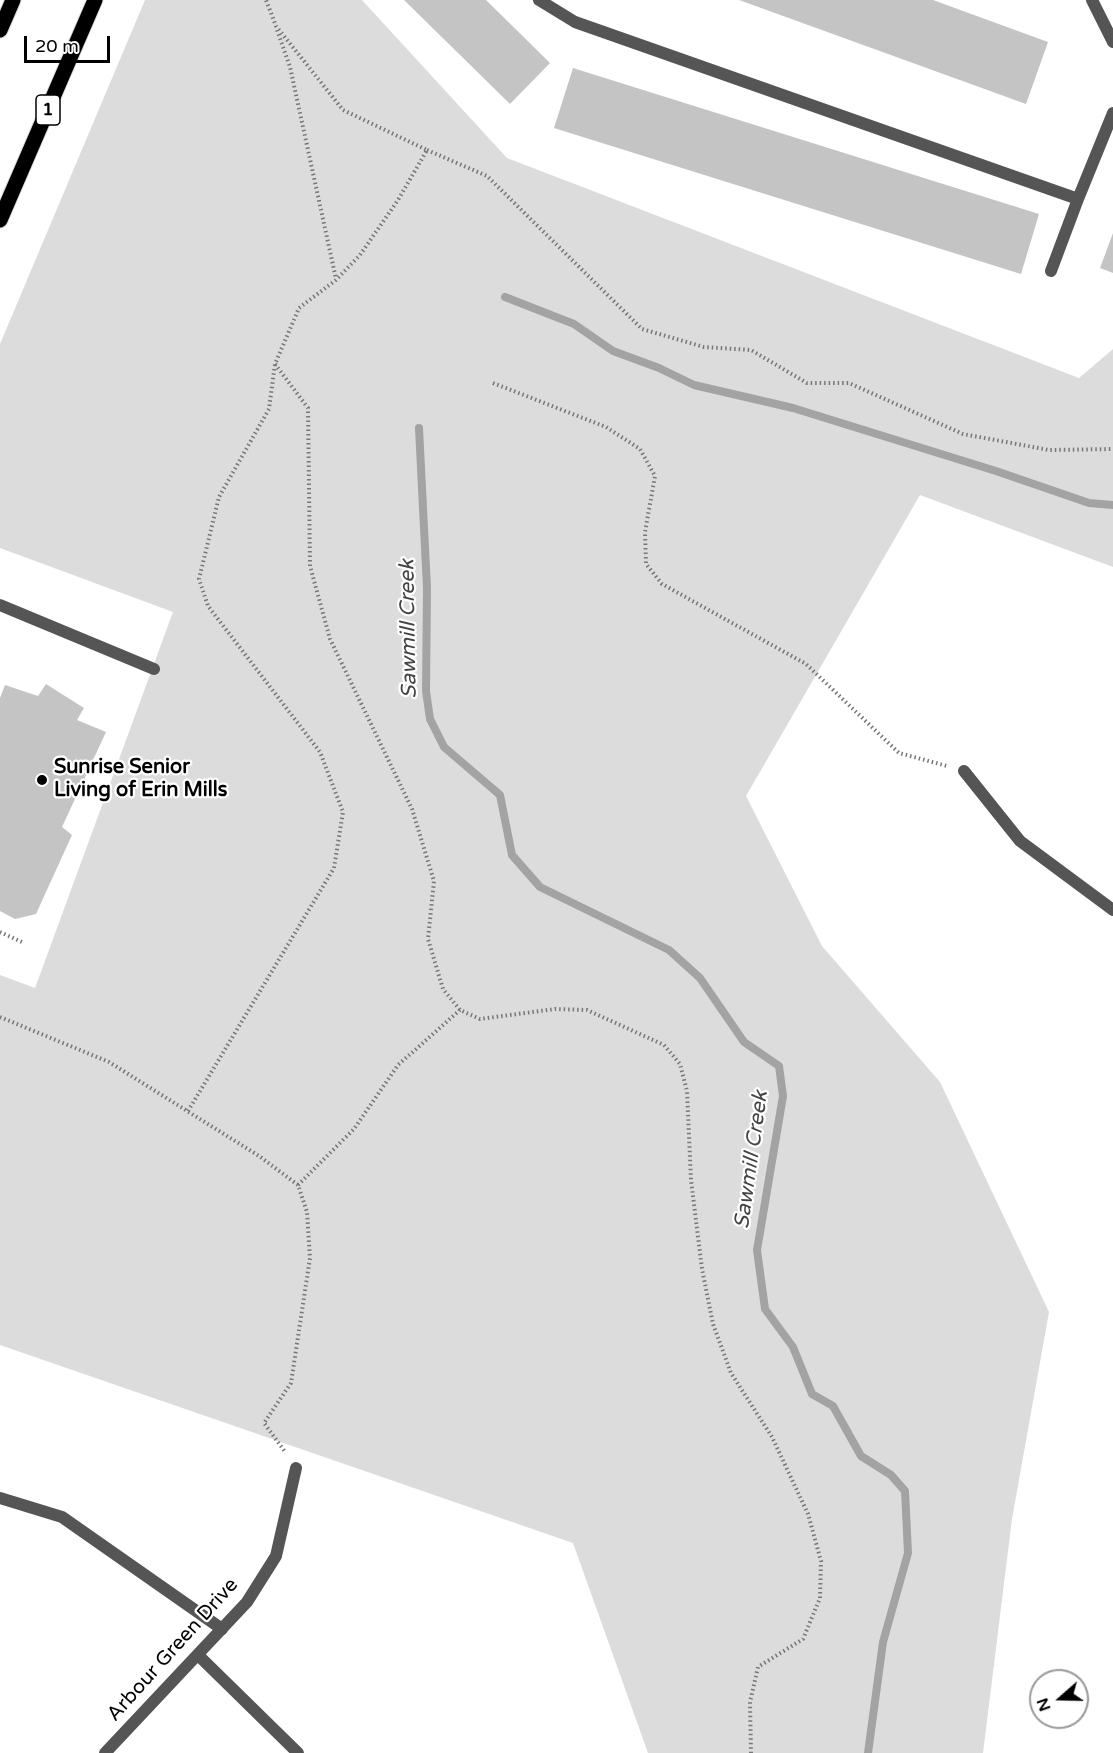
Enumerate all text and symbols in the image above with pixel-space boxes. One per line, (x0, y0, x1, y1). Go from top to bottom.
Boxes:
scale bar (27, 24, 112, 62)
text: 20 m (35, 35, 79, 57)
road number: 1 (36, 95, 60, 125)
water label: Sawmill Creek (395, 559, 423, 699)
place label: Sunrise Senior Living of Erin Mills (54, 756, 227, 803)
marker: Sunrise Senior Living of Erin Mills (35, 773, 49, 787)
water label: Sawmill Creek (730, 1089, 774, 1231)
street label: Arbour Green Drive (103, 1574, 243, 1726)
north arrow (1029, 1669, 1089, 1729)
text: N (1032, 1695, 1056, 1714)

